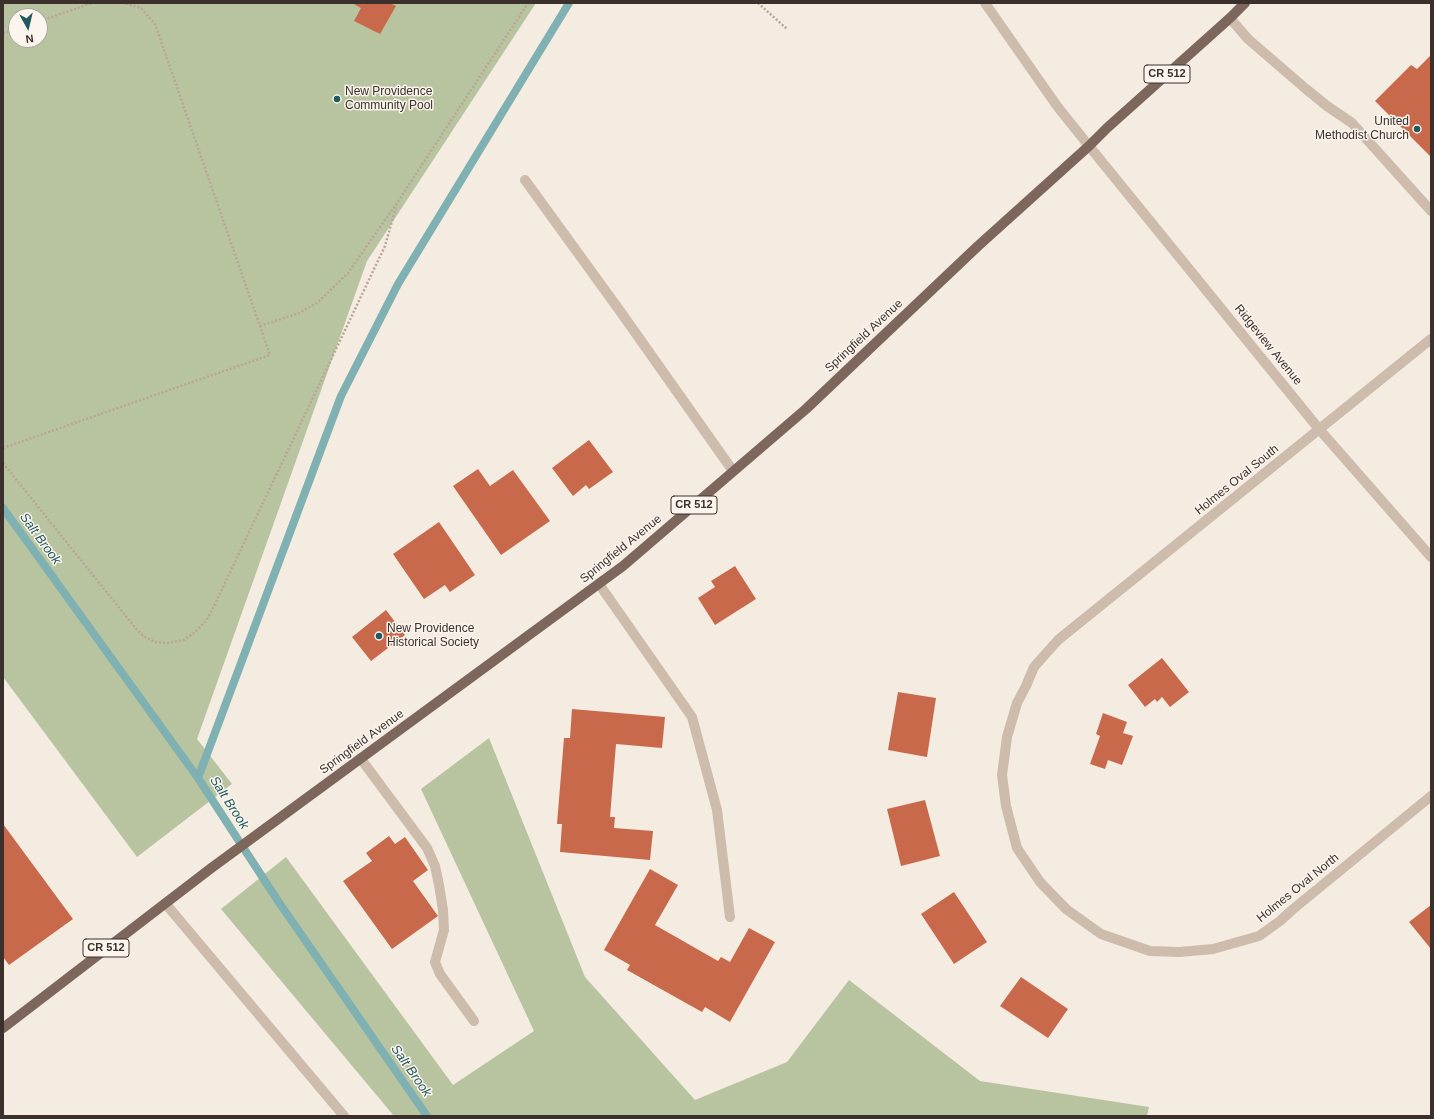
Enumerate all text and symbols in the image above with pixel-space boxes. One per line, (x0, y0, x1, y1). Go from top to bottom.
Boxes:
north arrow (8, 8, 48, 48)
text: N (25, 32, 34, 45)
road number: CR 512 (1144, 65, 1190, 83)
place label: New Providence Community Pool (345, 85, 433, 113)
marker: New Providence Community Pool (332, 94, 342, 104)
place label: United Methodist Church (1315, 115, 1409, 143)
marker: United Methodist Church (1412, 124, 1422, 134)
street label: Springfield Avenue (822, 296, 906, 376)
street label: Ridgeview Avenue (1231, 302, 1305, 388)
street label: Holmes Oval South (1192, 442, 1282, 518)
road number: CR 512 (671, 496, 717, 514)
water label: Salt Brook (16, 510, 64, 568)
street label: Springfield Avenue (577, 512, 665, 586)
place label: New Providence Historical Society (387, 622, 479, 650)
marker: New Providence Historical Society (374, 631, 384, 641)
street label: Springfield Avenue (317, 707, 407, 777)
water label: Salt Brook (206, 774, 252, 832)
street label: Holmes Oval North (1254, 851, 1342, 925)
road number: CR 512 (83, 939, 129, 957)
water label: Salt Brook (387, 1042, 435, 1100)

